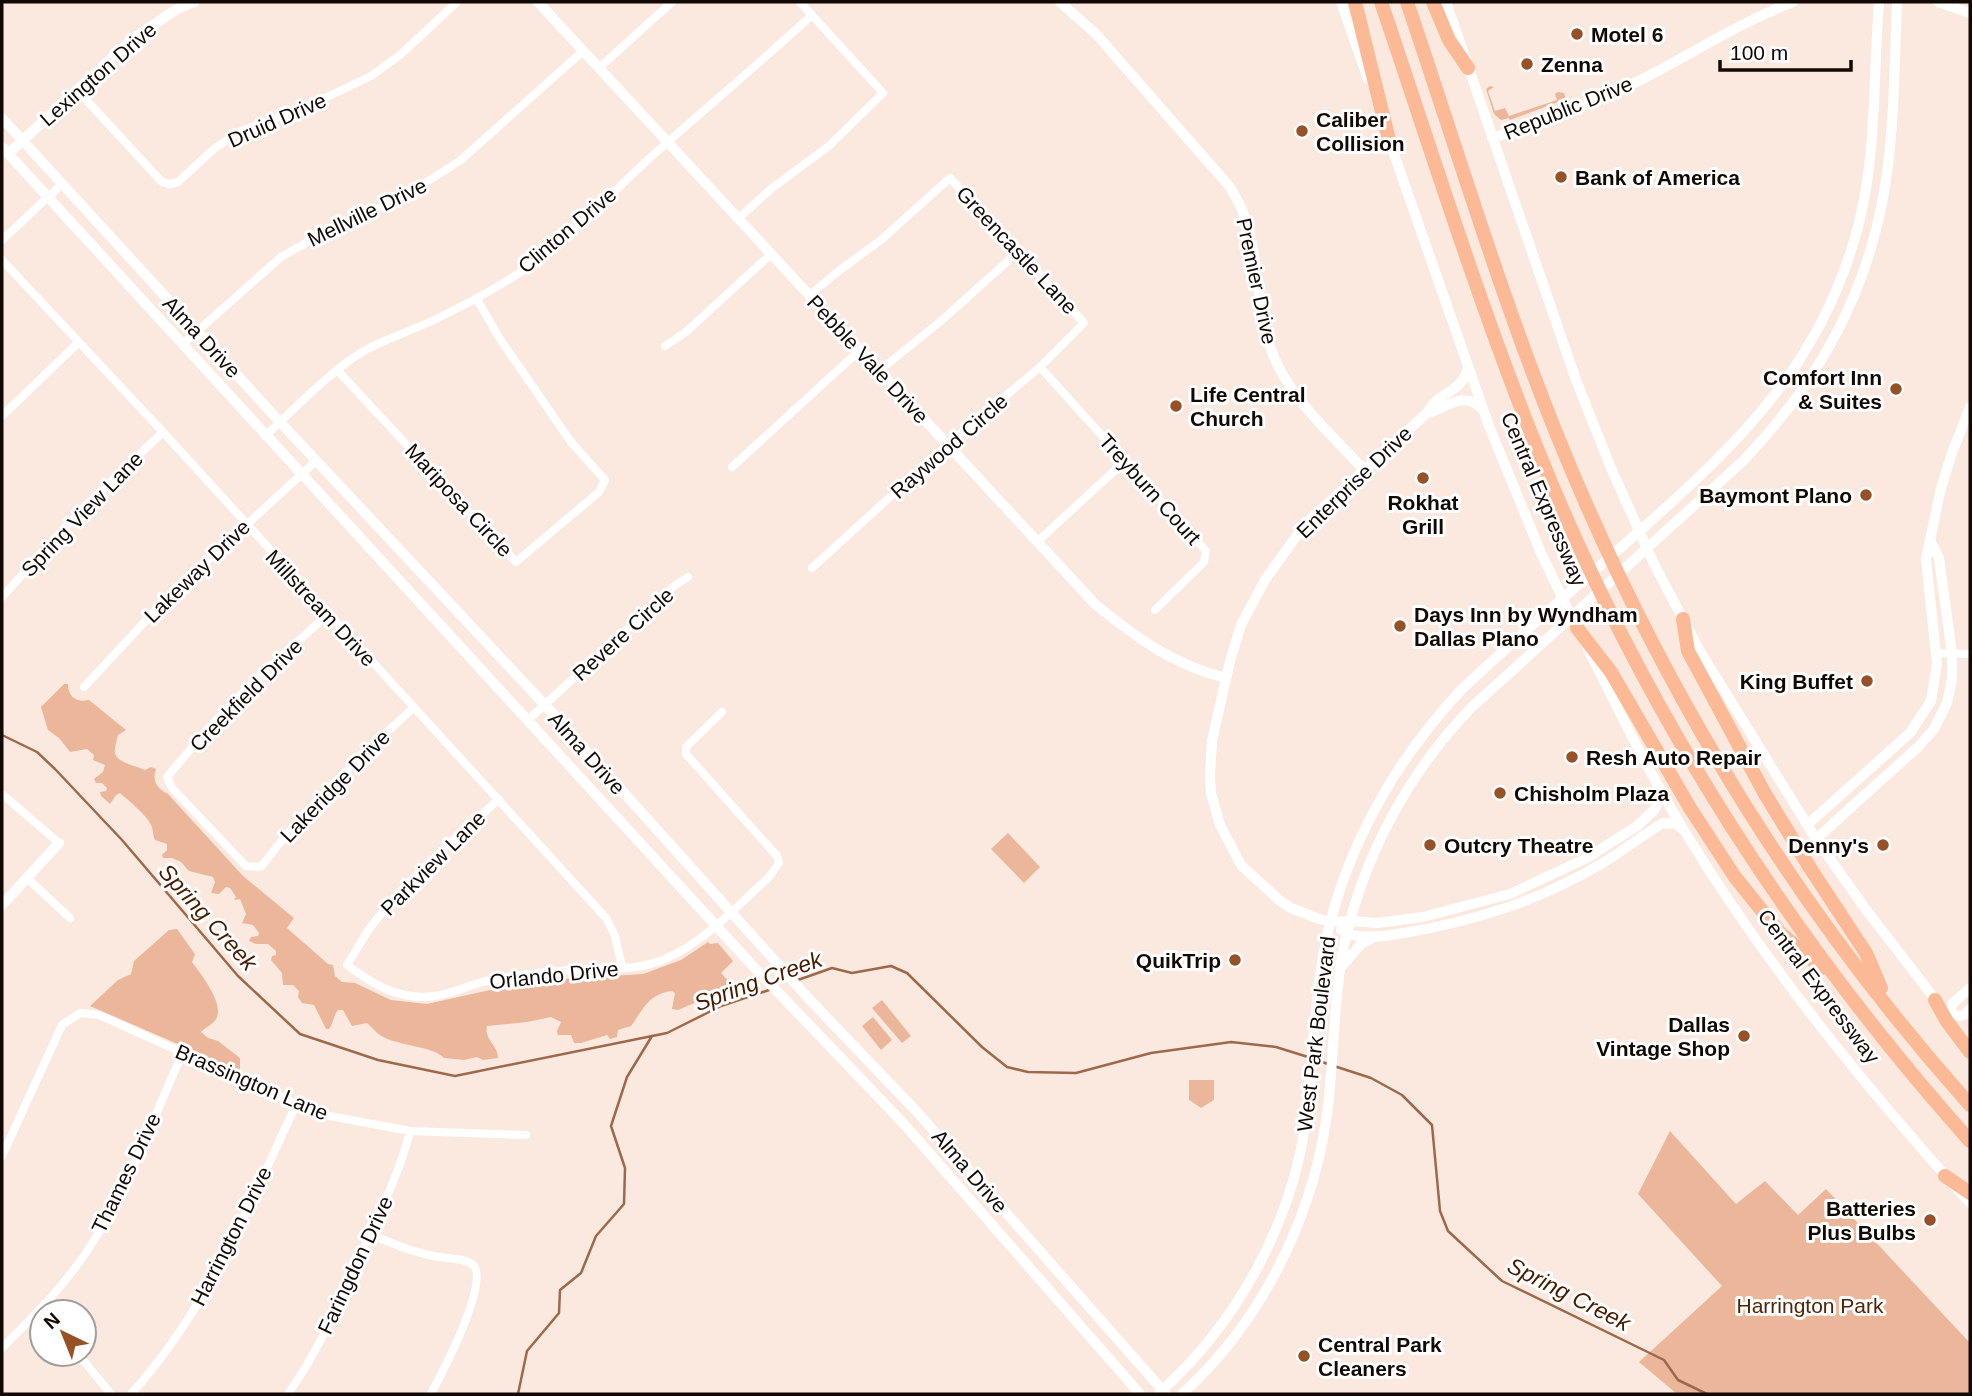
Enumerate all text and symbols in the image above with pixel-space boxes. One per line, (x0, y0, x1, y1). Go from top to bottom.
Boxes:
street label: Lexington Drive (35, 17, 161, 131)
place label: Motel 6 (1591, 23, 1663, 46)
marker: Motel 6 (1569, 26, 1585, 42)
scale bar (1720, 28, 1851, 72)
text: 100 m (1730, 41, 1788, 64)
place label: Zenna (1541, 53, 1603, 76)
marker: Zenna (1519, 56, 1535, 72)
street label: Republic Drive (1500, 72, 1636, 144)
street label: Druid Drive (224, 88, 330, 152)
place label: Caliber Collision (1316, 108, 1405, 155)
marker: Caliber Collision (1294, 123, 1310, 139)
place label: Bank of America (1575, 166, 1740, 189)
marker: Bank of America (1553, 169, 1569, 185)
street label: Mellville Drive (304, 173, 430, 251)
street label: Greencastle Lane (952, 182, 1082, 318)
street label: Clinton Drive (514, 183, 620, 277)
street label: Premier Drive (1232, 216, 1282, 346)
street label: Pebble Vale Drive (803, 290, 933, 428)
street label: Alma Drive (159, 292, 245, 382)
place label: Comfort Inn & Suites (1763, 366, 1882, 413)
marker: Comfort Inn & Suites (1888, 381, 1904, 397)
place label: Life Central Church (1190, 383, 1306, 430)
street label: Raywood Circle (886, 389, 1012, 503)
marker: Life Central Church (1168, 398, 1184, 414)
street label: Central Expressway (1497, 409, 1591, 590)
street label: Enterprise Drive (1292, 421, 1416, 543)
street label: Treyburn Court (1094, 429, 1206, 549)
street label: Mariposa Circle (401, 439, 517, 561)
street label: Spring View Lane (17, 447, 147, 581)
marker: Rokhat Grill (1415, 470, 1431, 486)
place label: Baymont Plano (1699, 484, 1852, 507)
marker: Baymont Plano (1858, 487, 1874, 503)
place label: Rokhat Grill (1387, 491, 1459, 538)
street label: Lakeway Drive (139, 515, 255, 627)
street label: Millstream Drive (261, 545, 381, 671)
street label: Revere Circle (568, 583, 678, 685)
place label: Days Inn by Wyndham Dallas Plano (1414, 603, 1638, 650)
marker: Days Inn by Wyndham Dallas Plano (1392, 618, 1408, 634)
street label: Creekfield Drive (185, 634, 307, 756)
place label: King Buffet (1740, 670, 1853, 693)
marker: King Buffet (1859, 673, 1875, 689)
street label: Alma Drive (544, 707, 630, 799)
street label: Lakeridge Drive (276, 725, 394, 847)
place label: Resh Auto Repair (1586, 746, 1761, 769)
marker: Resh Auto Repair (1564, 749, 1580, 765)
place label: Chisholm Plaza (1514, 782, 1670, 805)
marker: Chisholm Plaza (1492, 785, 1508, 801)
street label: Parkview Lane (376, 806, 490, 920)
place label: Outcry Theatre (1444, 834, 1593, 857)
place label: Denny's (1788, 834, 1869, 857)
marker: Outcry Theatre (1422, 837, 1438, 853)
marker: Denny's (1875, 837, 1891, 853)
water label: Spring Creek (153, 858, 264, 977)
street label: Central Expressway (1754, 905, 1885, 1068)
street label: West Park Boulevard (1293, 935, 1339, 1133)
water label: Spring Creek (690, 945, 827, 1016)
place label: QuikTrip (1136, 949, 1221, 972)
marker: QuikTrip (1227, 952, 1243, 968)
street label: Orlando Drive (488, 957, 620, 993)
place label: Dallas Vintage Shop (1596, 1013, 1730, 1060)
marker: Dallas Vintage Shop (1736, 1028, 1752, 1044)
street label: Brassington Lane (172, 1039, 332, 1125)
street label: Thames Drive (87, 1109, 165, 1237)
street label: Alma Drive (928, 1125, 1012, 1217)
street label: Harrington Drive (186, 1163, 276, 1309)
street label: Faringdon Drive (313, 1192, 397, 1338)
place label: Batteries Plus Bulbs (1807, 1197, 1916, 1244)
marker: Batteries Plus Bulbs (1922, 1212, 1938, 1228)
water label: Spring Creek (1503, 1252, 1636, 1337)
park label: Harrington Park (1736, 1294, 1884, 1317)
north arrow (28, 1298, 98, 1368)
text: N (40, 1309, 64, 1333)
place label: Central Park Cleaners (1318, 1333, 1442, 1380)
marker: Central Park Cleaners (1296, 1348, 1312, 1364)

